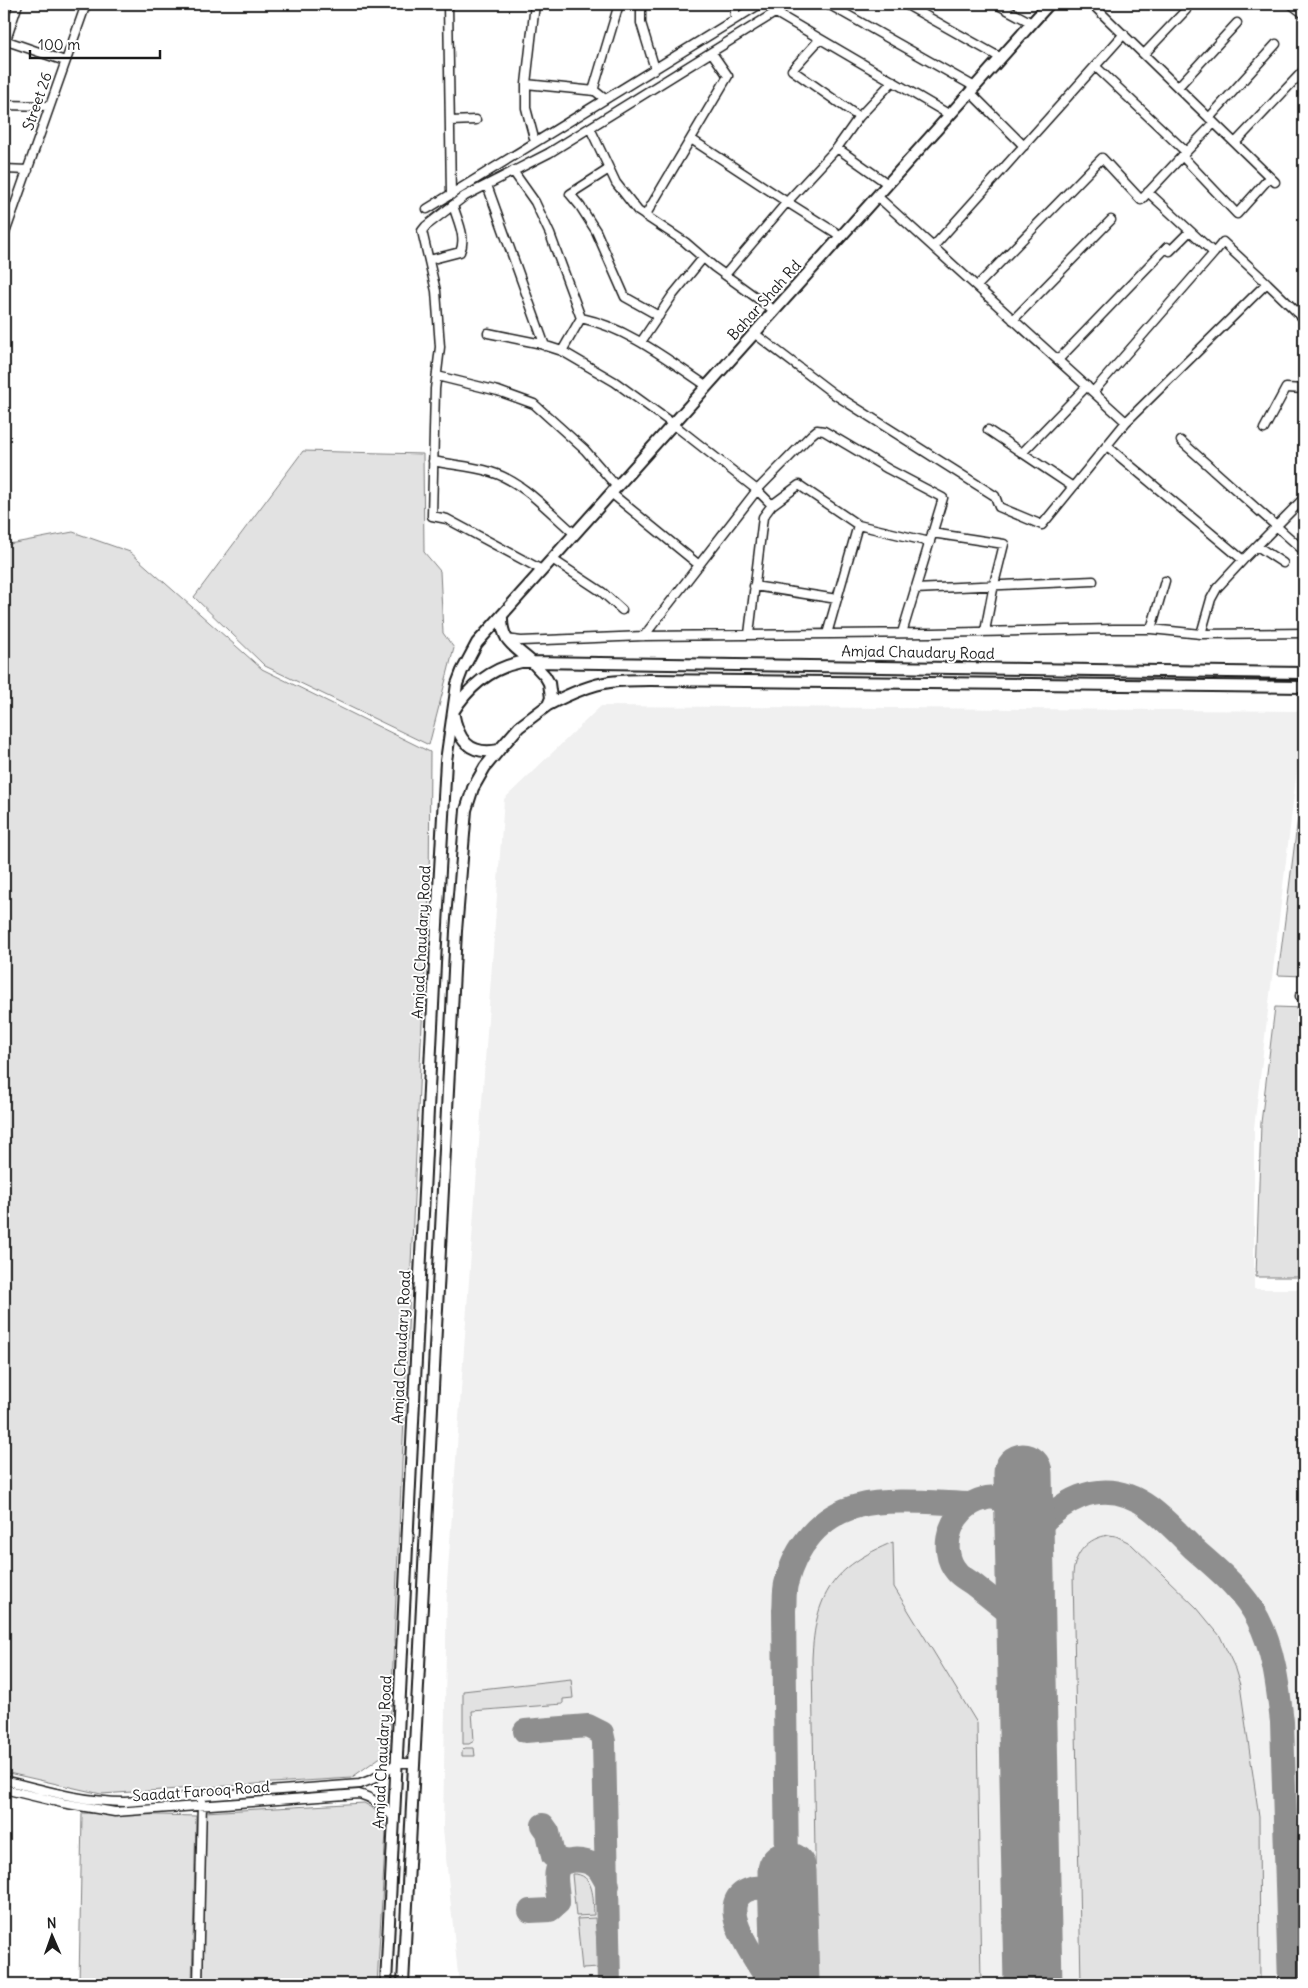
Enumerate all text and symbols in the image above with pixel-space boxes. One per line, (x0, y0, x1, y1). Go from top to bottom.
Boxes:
scale bar (30, 28, 160, 60)
text: 100 m (38, 35, 80, 54)
street label: Street 26 (18, 69, 56, 133)
street label: Bahar Shah Rd (723, 256, 805, 344)
street label: Amjad Chaudary Road (841, 641, 995, 663)
street label: Amjad Chaudary Road (407, 865, 435, 1019)
street label: Amjad Chaudary Road (387, 1270, 415, 1424)
street label: Amjad Chaudary Road (368, 1675, 396, 1829)
street label: Saadat Farooq Road (132, 1777, 270, 1805)
north arrow (28, 1910, 78, 1960)
text: N (46, 1914, 57, 1932)

